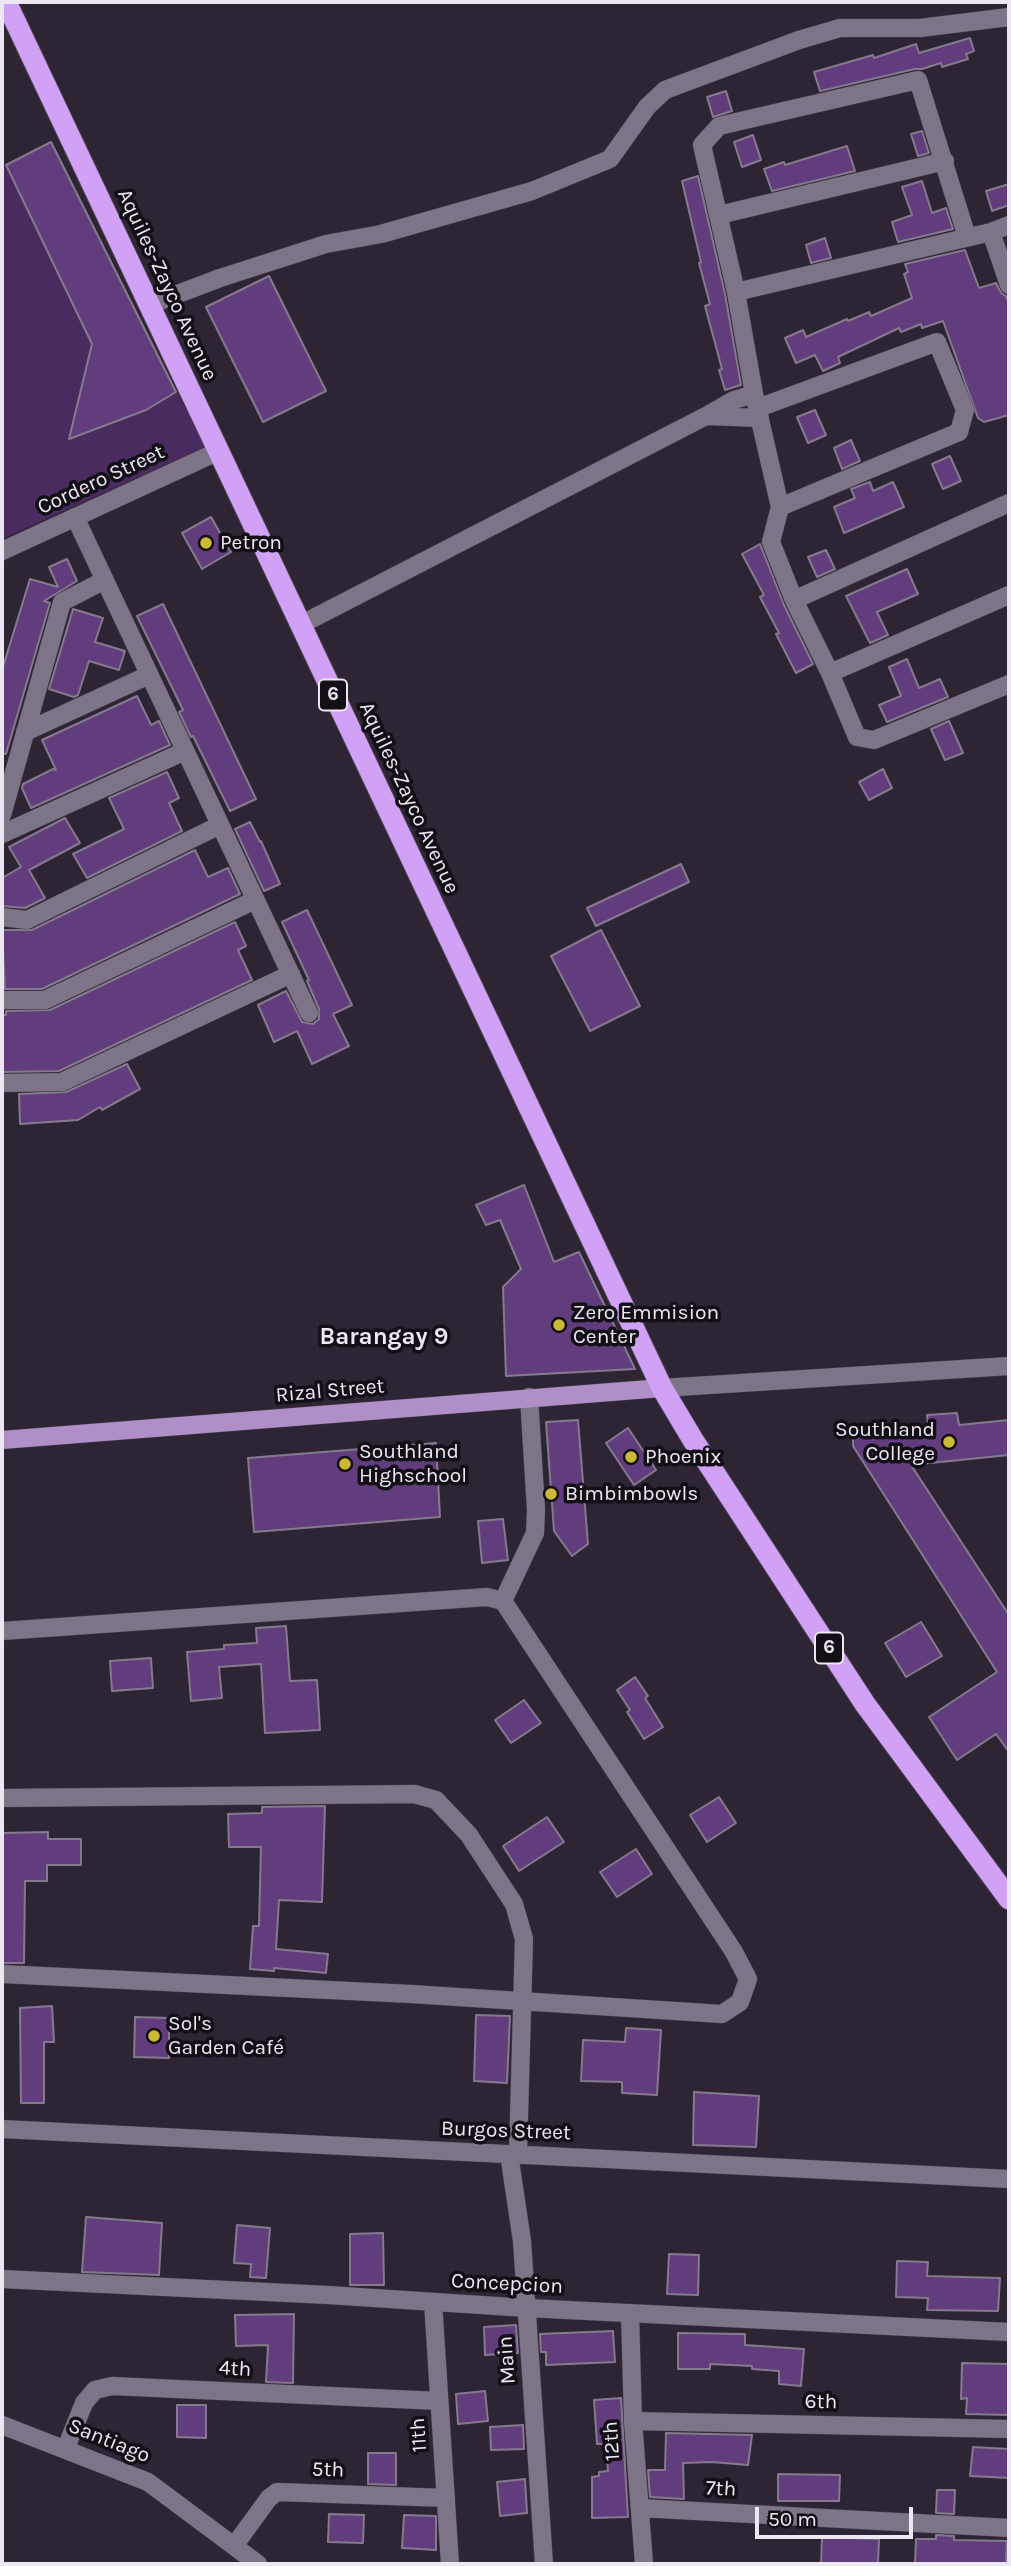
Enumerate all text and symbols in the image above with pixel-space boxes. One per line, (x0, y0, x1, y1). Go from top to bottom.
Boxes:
street label: Aquiles-Zayco Avenue (112, 185, 222, 385)
street label: Cordero Street (34, 440, 168, 520)
place label: Petron (220, 530, 282, 556)
marker: Petron (198, 535, 214, 551)
road number: 6 (319, 680, 347, 710)
street label: Aquiles-Zayco Avenue (354, 698, 464, 898)
place label: Zero Emmision Center (573, 1300, 719, 1350)
marker: Zero Emmision Center (551, 1317, 567, 1333)
district label: Barangay 9 (320, 1323, 448, 1351)
street label: Rizal Street (275, 1374, 385, 1408)
place label: Southland College (835, 1417, 935, 1467)
marker: Southland College (941, 1434, 957, 1450)
place label: Southland Highschool (359, 1439, 467, 1489)
place label: Phoenix (645, 1444, 721, 1470)
marker: Phoenix (623, 1449, 639, 1465)
marker: Southland Highschool (337, 1456, 353, 1472)
place label: Bimbimbowls (565, 1481, 698, 1507)
marker: Bimbimbowls (543, 1486, 559, 1502)
road number: 6 (815, 1632, 843, 1664)
place label: Sol's Garden Café (168, 2011, 284, 2061)
marker: Sol's Garden Café (146, 2028, 162, 2044)
street label: Burgos Street (441, 2116, 571, 2146)
street label: Concepcion (450, 2268, 564, 2300)
street label: Main (493, 2335, 521, 2385)
street label: 4th (218, 2356, 252, 2382)
street label: 6th (804, 2389, 838, 2415)
street label: Santiago (64, 2413, 154, 2469)
street label: 11th (405, 2417, 433, 2453)
street label: 12th (598, 2420, 626, 2462)
street label: 5th (311, 2457, 345, 2483)
street label: 7th (705, 2476, 737, 2502)
scale bar (759, 2492, 916, 2536)
text: 50 m (768, 2507, 817, 2531)

